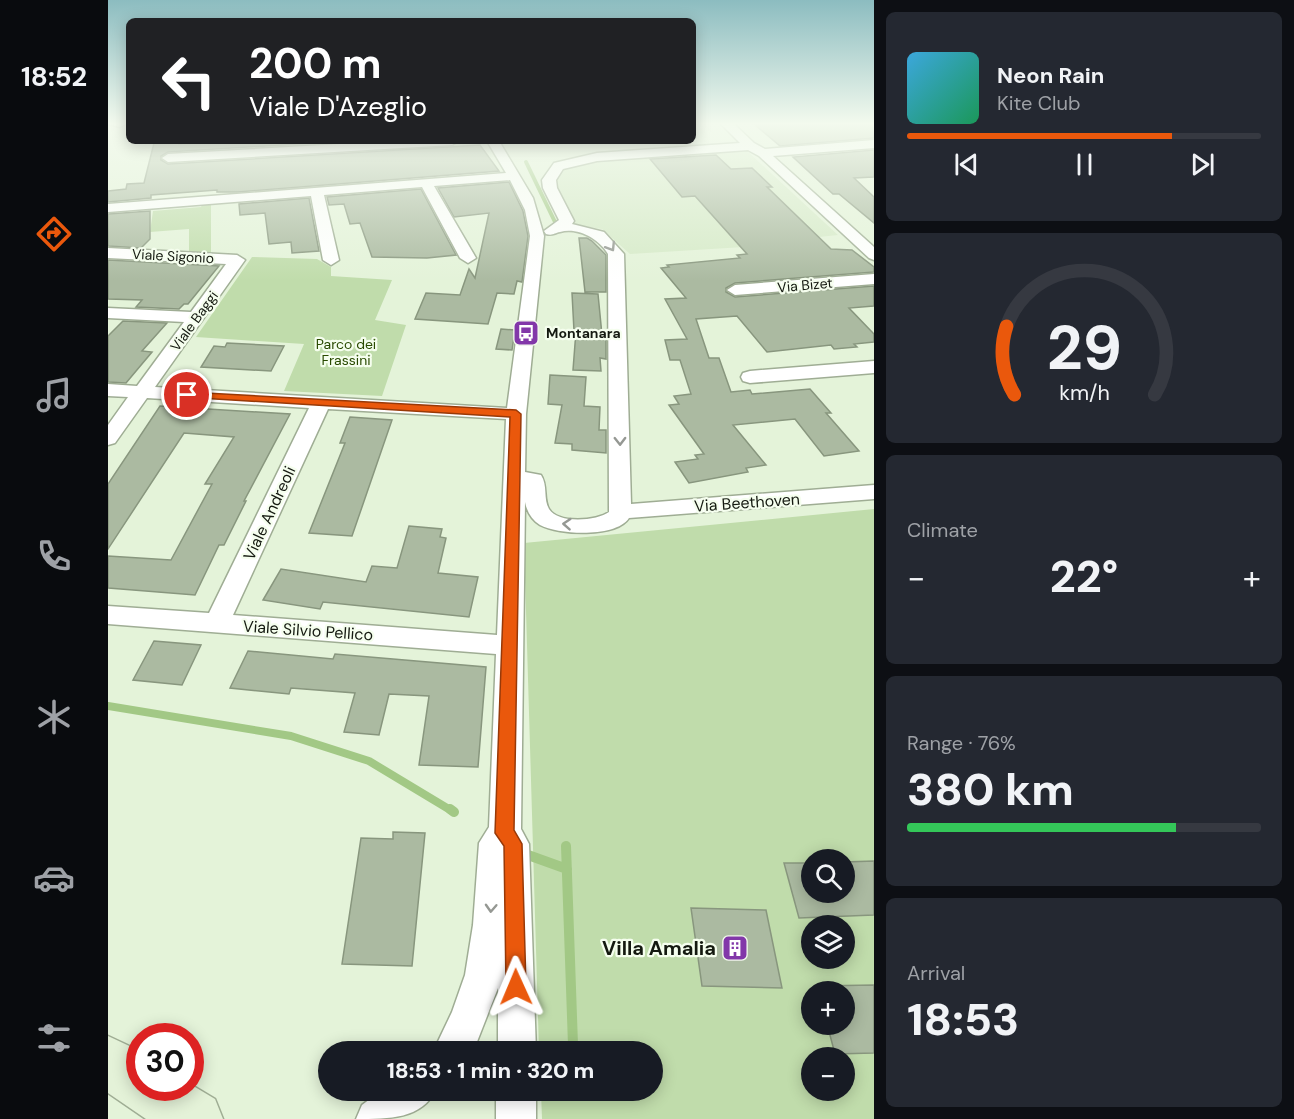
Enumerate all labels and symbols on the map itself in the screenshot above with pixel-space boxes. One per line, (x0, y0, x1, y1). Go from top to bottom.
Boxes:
one-way arrow (604, 241, 616, 251)
street label: Viale Sigonio (132, 245, 214, 267)
street label: Via Bizet (777, 274, 833, 296)
street label: Viale Baggi (166, 287, 222, 355)
bus stop icon: Montanara (511, 318, 541, 348)
place label: Montanara (546, 324, 621, 342)
park label: Parco dei Frassini (316, 335, 376, 369)
pin (161, 369, 212, 420)
one-way arrow (613, 436, 626, 445)
street label: Viale Andreoli (238, 463, 300, 564)
street label: Via Beethoven (693, 488, 801, 517)
one-way arrow (562, 518, 571, 531)
street label: Viale Silvio Pellico (242, 615, 374, 646)
one-way arrow (485, 904, 498, 913)
building icon: Villa Amalia (720, 933, 750, 963)
place label: Villa Amalia (602, 935, 716, 961)
position arrow (484, 955, 548, 1019)
speed limit sign: 30 (126, 1023, 204, 1101)

